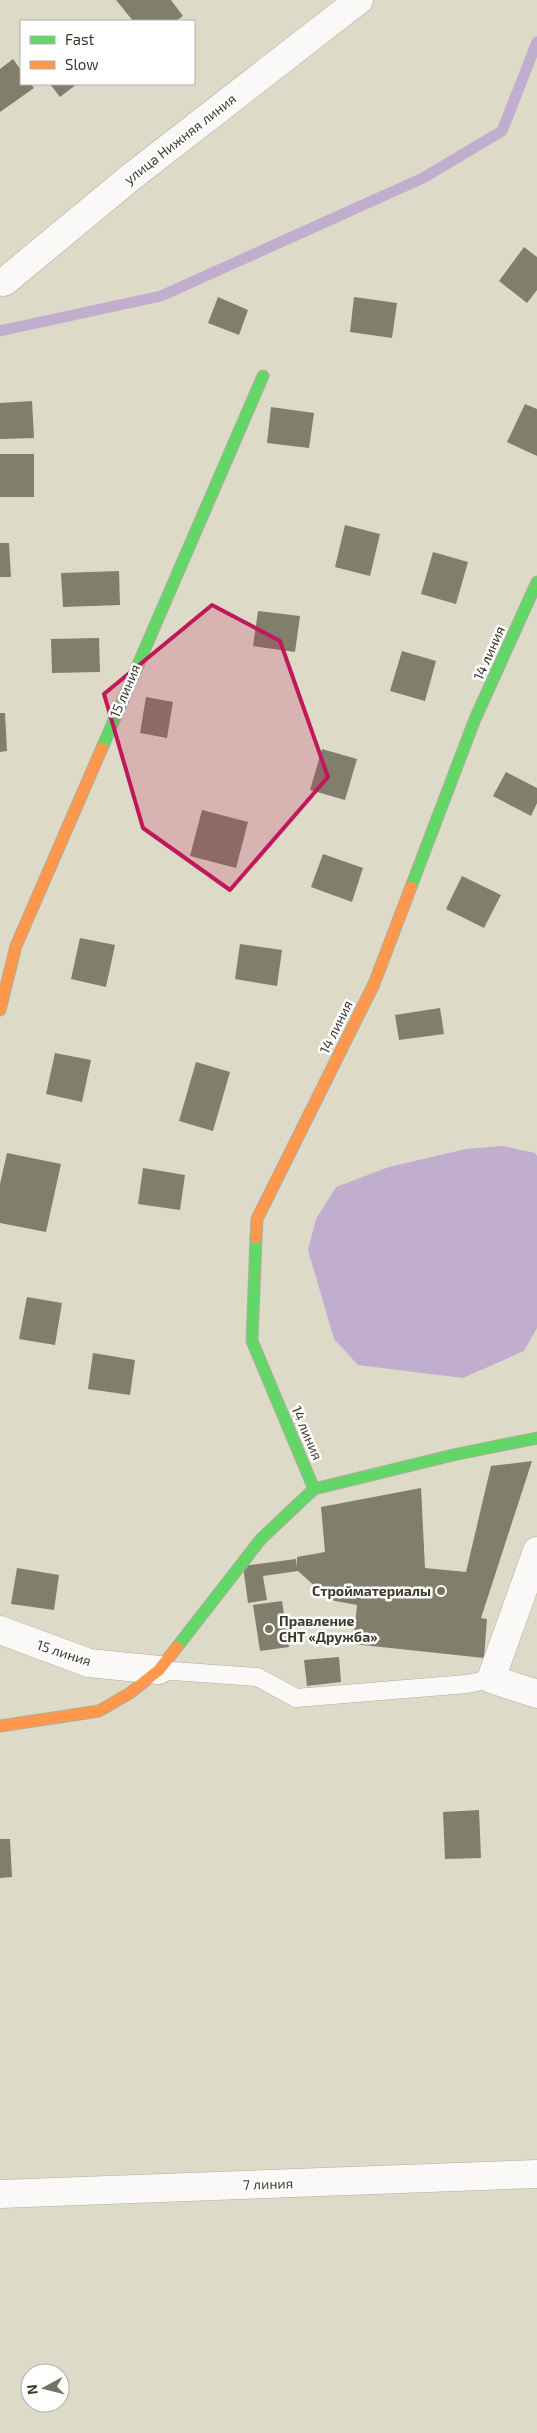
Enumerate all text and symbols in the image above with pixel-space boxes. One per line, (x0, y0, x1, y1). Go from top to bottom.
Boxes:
legend (20, 20, 195, 85)
text: Fast (65, 30, 95, 48)
text: Slow (65, 55, 99, 73)
street label: улица Нижняя линия (120, 90, 239, 188)
street label: 14 линия (469, 623, 508, 682)
street label: 15 линия (106, 662, 143, 720)
street label: 14 линия (315, 997, 356, 1056)
street label: 14 линия (288, 1403, 326, 1463)
place label: Стройматериалы (312, 1582, 431, 1599)
marker: Стройматериалы (435, 1585, 447, 1597)
place label: Правление СНТ «Дружба» (279, 1612, 377, 1645)
marker: Правление СНТ «Дружба» (263, 1623, 275, 1635)
street label: 15 линия (35, 1636, 94, 1669)
street label: 7 линия (243, 2174, 293, 2193)
north arrow (20, 2363, 70, 2413)
text: N (23, 2384, 41, 2396)

